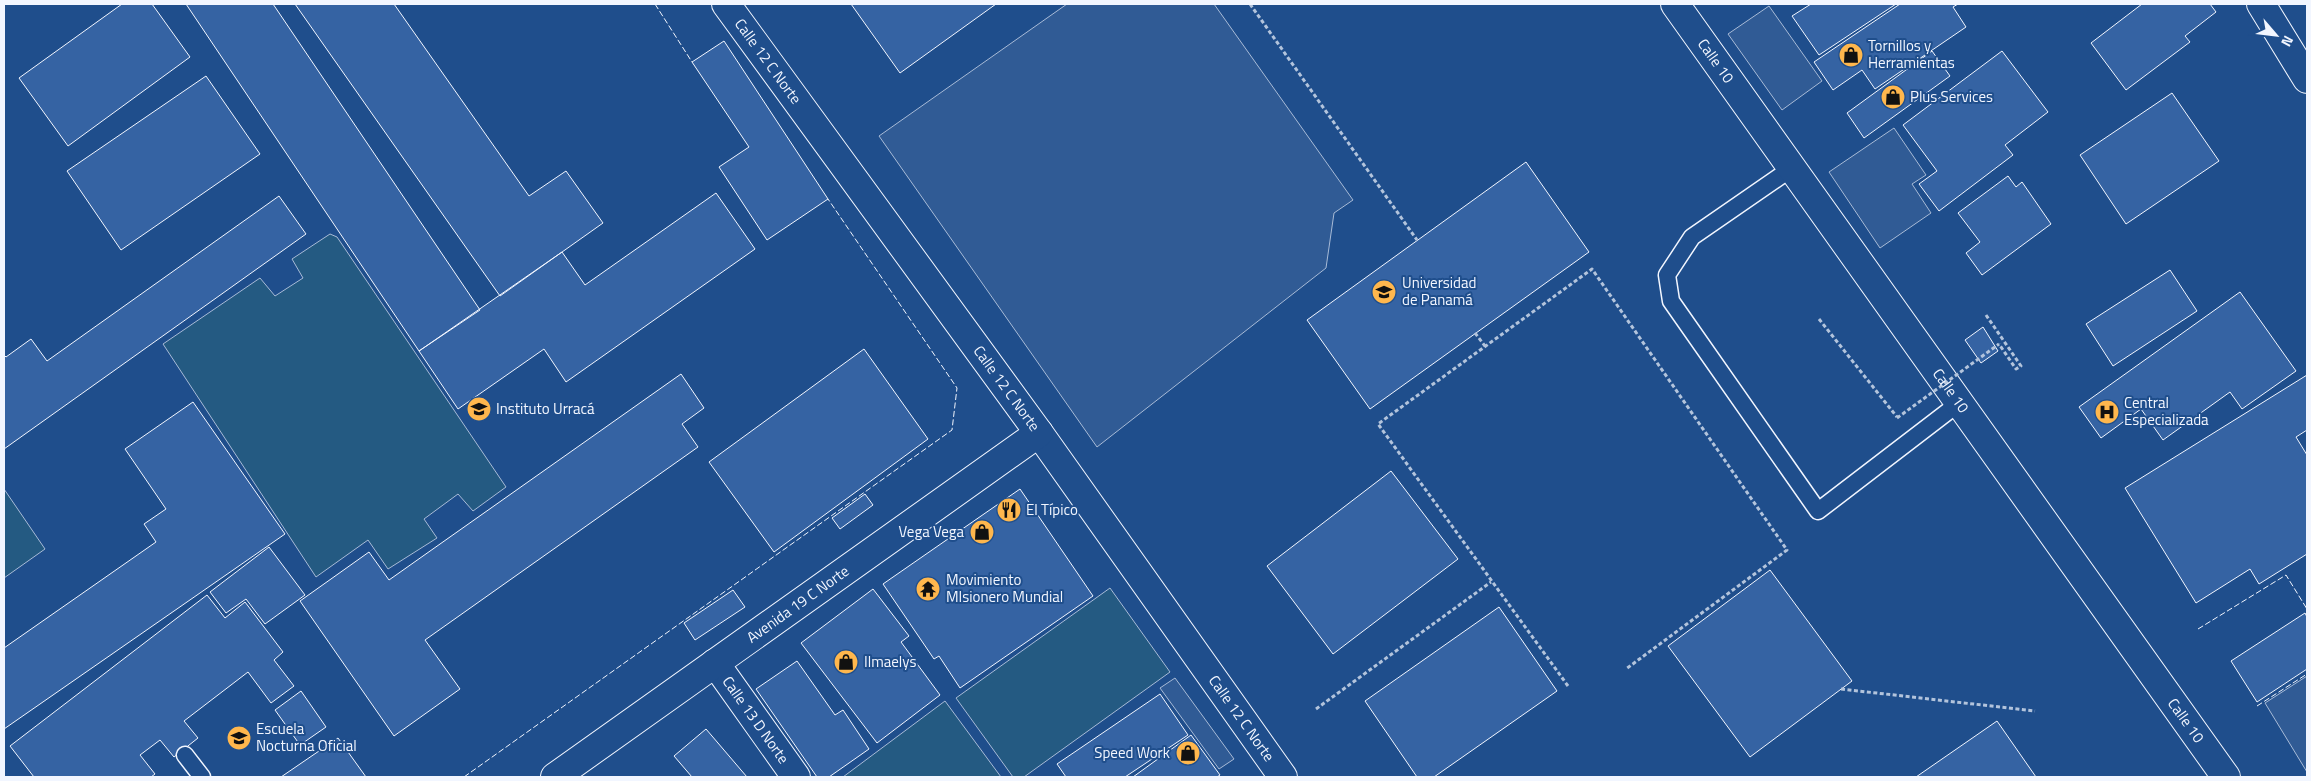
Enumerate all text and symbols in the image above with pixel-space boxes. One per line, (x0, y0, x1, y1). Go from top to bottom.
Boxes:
north arrow (2251, 10, 2301, 60)
street label: Calle 12 C Norte (729, 13, 807, 109)
text: N (2276, 32, 2299, 51)
street label: Calle 10 (1692, 34, 1740, 88)
place label: Tornillos y Herramientas (1868, 34, 1955, 74)
shop icon: Tornillos y Herramientas (1838, 42, 1864, 68)
shop icon: Plus Services (1880, 84, 1906, 110)
place label: Plus Services (1910, 85, 1993, 108)
place label: Universidad de Panamá (1402, 271, 1477, 311)
school or university icon: Universidad de Panamá (1371, 279, 1397, 305)
street label: Calle 12 C Norte (968, 341, 1046, 436)
street label: Calle 10 (1927, 363, 1975, 418)
place label: Central Especializada (2124, 391, 2209, 431)
school or university icon: Instituto Urracá (466, 396, 492, 422)
place label: Instituto Urracá (496, 397, 595, 420)
hospital icon: Central Especializada (2094, 399, 2120, 425)
restaurant icon: El Típico (996, 497, 1022, 523)
place label: El Típico (1026, 498, 1078, 521)
shop icon: Vega Vega (969, 519, 995, 545)
place label: Vega Vega (899, 520, 964, 543)
street label: Avenida 19 C Norte (742, 559, 854, 648)
place label: Movimiento MIsionero Mundial (946, 568, 1063, 608)
temple icon: Movimiento MIsionero Mundial (915, 576, 941, 602)
shop icon: Ilmaelys (833, 649, 859, 675)
place label: Ilmaelys (864, 650, 916, 673)
street label: Calle 12 C Norte (1203, 670, 1281, 766)
street label: Calle 13 D Norte (717, 671, 795, 768)
street label: Calle 10 (2162, 693, 2210, 747)
place label: Escuela Nocturna Oficial (256, 717, 357, 757)
school or university icon: Escuela Nocturna Oficial (226, 725, 252, 751)
shop icon: Speed Work (1175, 740, 1201, 766)
place label: Speed Work (1094, 741, 1170, 764)

